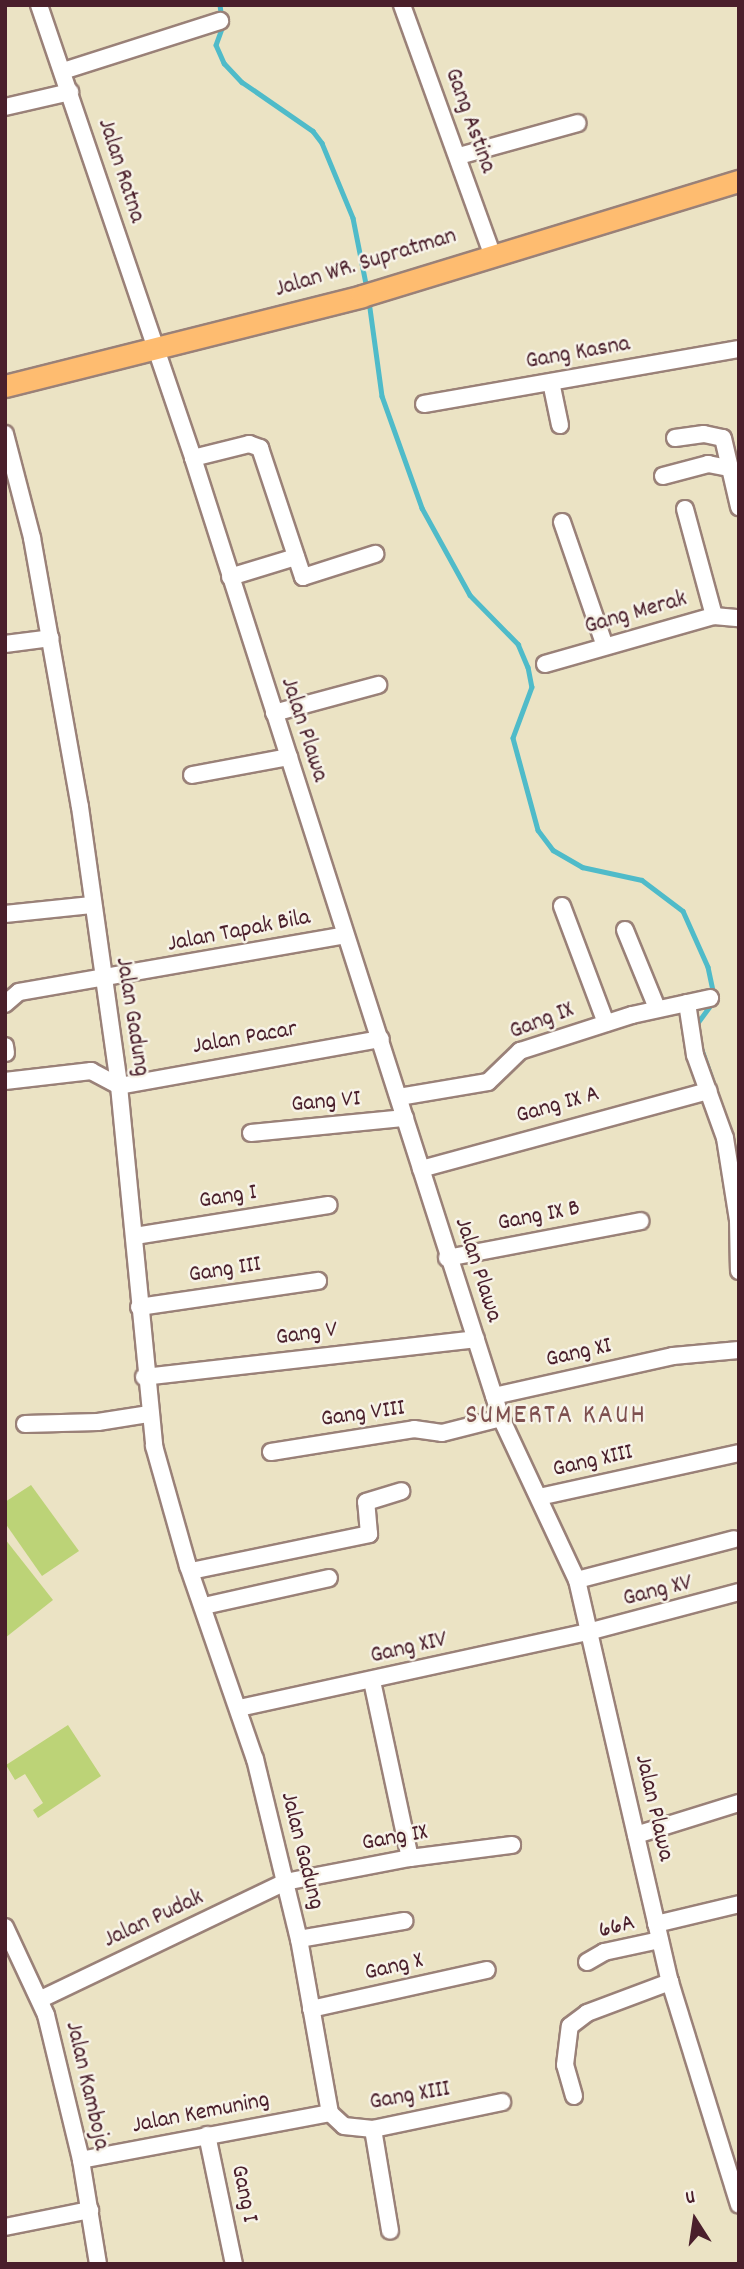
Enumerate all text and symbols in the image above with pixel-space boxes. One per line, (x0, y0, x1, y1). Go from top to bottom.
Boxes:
street label: Gang Astina (437, 65, 501, 177)
street label: Jalan Ratna (90, 115, 150, 227)
street label: Jalan WR. Supratman (272, 223, 460, 305)
street label: Gang Kasna (524, 331, 632, 377)
street label: Gang Merak (582, 586, 690, 642)
street label: Jalan Plawa (273, 674, 333, 786)
street label: Jalan Tapak Bila (165, 904, 313, 960)
street label: Jalan Gadung (107, 955, 155, 1079)
street label: Gang IX (506, 997, 578, 1047)
street label: Jalan Pacar (191, 1016, 299, 1062)
street label: Gang IX A (513, 1080, 603, 1132)
street label: Gang VI (290, 1086, 362, 1120)
street label: Gang I (197, 1179, 259, 1217)
street label: Gang IX B (495, 1195, 583, 1239)
street label: Jalan Plawa (447, 1214, 507, 1326)
street label: Gang III (187, 1251, 263, 1291)
street label: Gang V (274, 1316, 340, 1354)
street label: Gang XI (543, 1333, 615, 1375)
street label: Gang VIII (319, 1395, 407, 1435)
district label: SUMERTA KAUH (467, 1400, 645, 1434)
street label: Gang XIII (550, 1439, 636, 1485)
street label: Gang XV (620, 1570, 696, 1614)
street label: Gang XIV (368, 1626, 450, 1672)
street label: Jalan Plawa (627, 1752, 679, 1864)
street label: Jalan Gadung (272, 1789, 330, 1913)
street label: Gang IX (360, 1819, 430, 1859)
street label: Jalan Pudak (99, 1884, 209, 1956)
street label: 66A (596, 1909, 638, 1947)
street label: Gang X (362, 1947, 426, 1989)
street label: Jalan Kamboja (57, 2019, 115, 2153)
street label: Gang XIII (367, 2076, 453, 2118)
street label: Jalan Kemuning (130, 2087, 272, 2141)
street label: Gang I (223, 2163, 263, 2225)
north arrow (660, 2185, 730, 2255)
text: U (683, 2185, 698, 2213)

